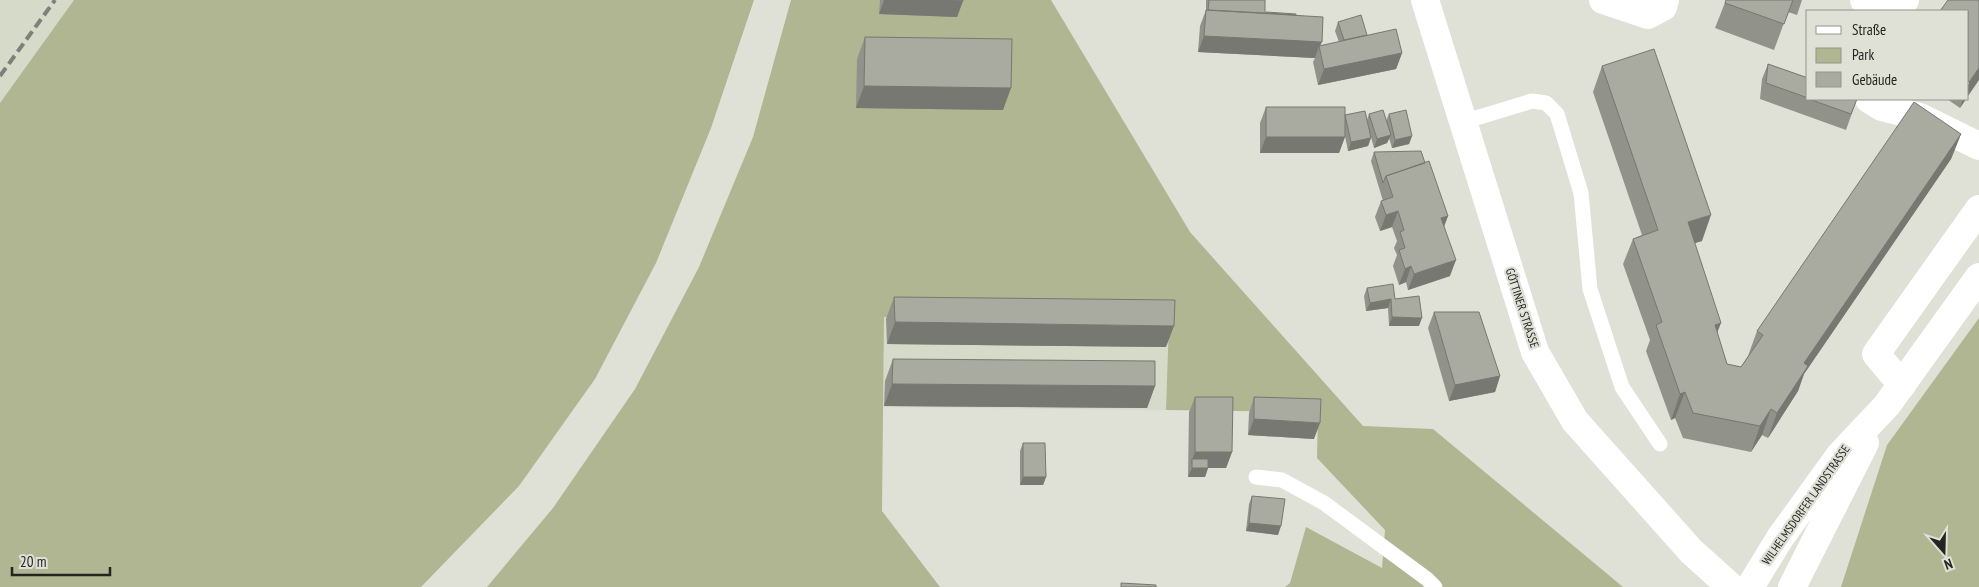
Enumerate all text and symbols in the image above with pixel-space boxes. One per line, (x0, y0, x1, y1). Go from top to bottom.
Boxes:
legend (1806, 10, 1969, 100)
text: Straße (1852, 20, 1886, 39)
text: Park (1852, 45, 1874, 64)
text: Gebäude (1852, 70, 1897, 89)
street label: GÖTTINER STRASSE (1503, 266, 1542, 350)
street label: WILHELMSDORFER LANDSTRASSE (1758, 442, 1853, 568)
north arrow (1919, 527, 1969, 577)
scale bar (12, 544, 110, 576)
text: 20 m (20, 552, 46, 571)
text: N (1942, 554, 1955, 574)

